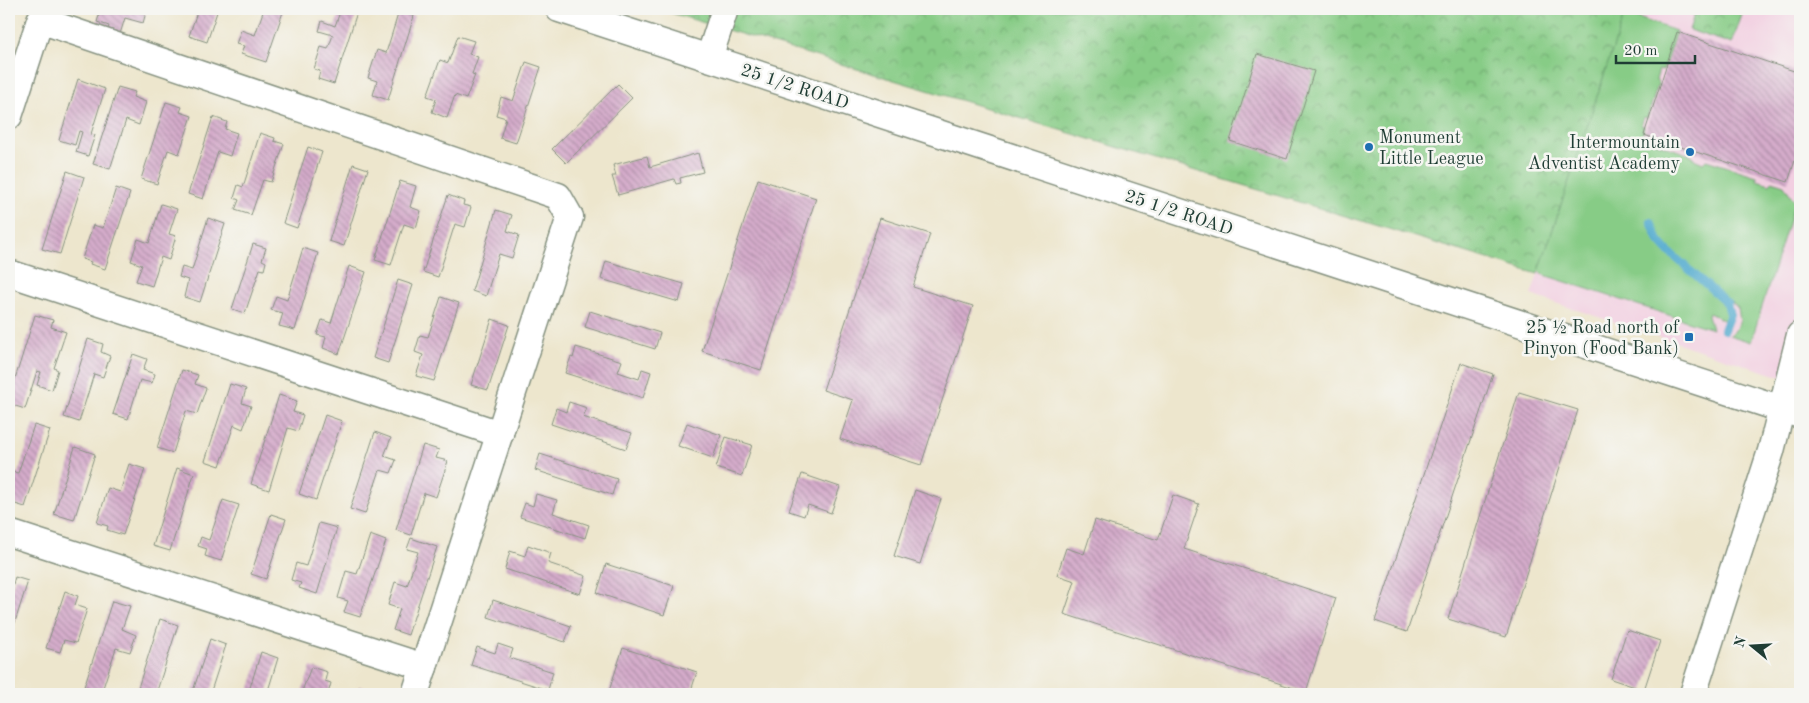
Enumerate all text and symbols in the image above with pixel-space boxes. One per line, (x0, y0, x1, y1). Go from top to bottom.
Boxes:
scale bar (1616, 32, 1695, 64)
text: 20 m (1624, 44, 1658, 59)
street label: 25 1/2 ROAD (739, 61, 851, 113)
place label: Monument Little League (1379, 129, 1484, 168)
place label: Intermountain Adventist Academy (1528, 134, 1680, 173)
marker: Monument Little League (1363, 141, 1375, 153)
marker: Intermountain Adventist Academy (1684, 146, 1696, 158)
street label: 25 1/2 ROAD (1123, 187, 1235, 239)
place label: 25 ½ Road north of Pinyon (Food Bank) (1523, 319, 1680, 358)
marker: 25 ½ Road north of Pinyon (Food Bank) (1683, 331, 1695, 343)
north arrow (1726, 620, 1776, 670)
text: N (1732, 635, 1749, 650)

